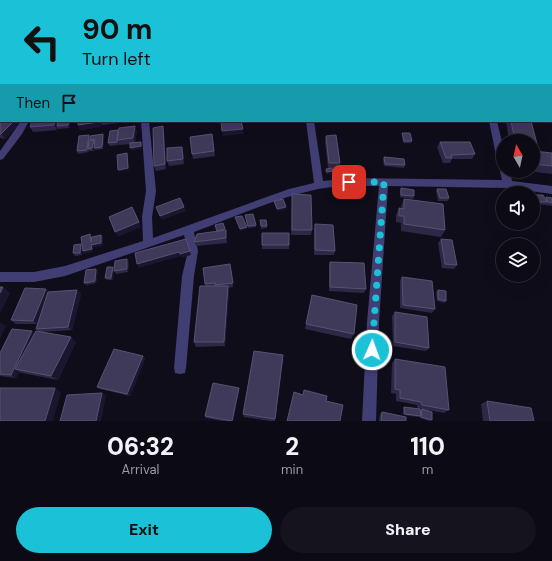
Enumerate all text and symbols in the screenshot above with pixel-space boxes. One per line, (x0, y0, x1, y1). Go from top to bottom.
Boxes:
text: 90 m (82, 11, 152, 48)
icon: left (16, 16, 68, 68)
text: Turn left (82, 47, 151, 71)
icon: arrive (58, 92, 80, 114)
text: Then (16, 93, 50, 113)
north arrow (496, 134, 540, 178)
map controls (496, 134, 540, 282)
pin (332, 165, 366, 199)
icon: arrive (338, 171, 360, 193)
button: sound (496, 186, 540, 230)
button: layers (496, 238, 540, 282)
position arrow (351, 329, 393, 371)
text: 06:32 (107, 431, 174, 462)
text: 2 (285, 431, 299, 462)
text: 110 (410, 431, 445, 462)
text: Arrival (122, 461, 159, 478)
text: min (281, 461, 303, 478)
text: m (422, 461, 433, 478)
button: Exit (16, 507, 272, 553)
button: Share (280, 507, 536, 553)

